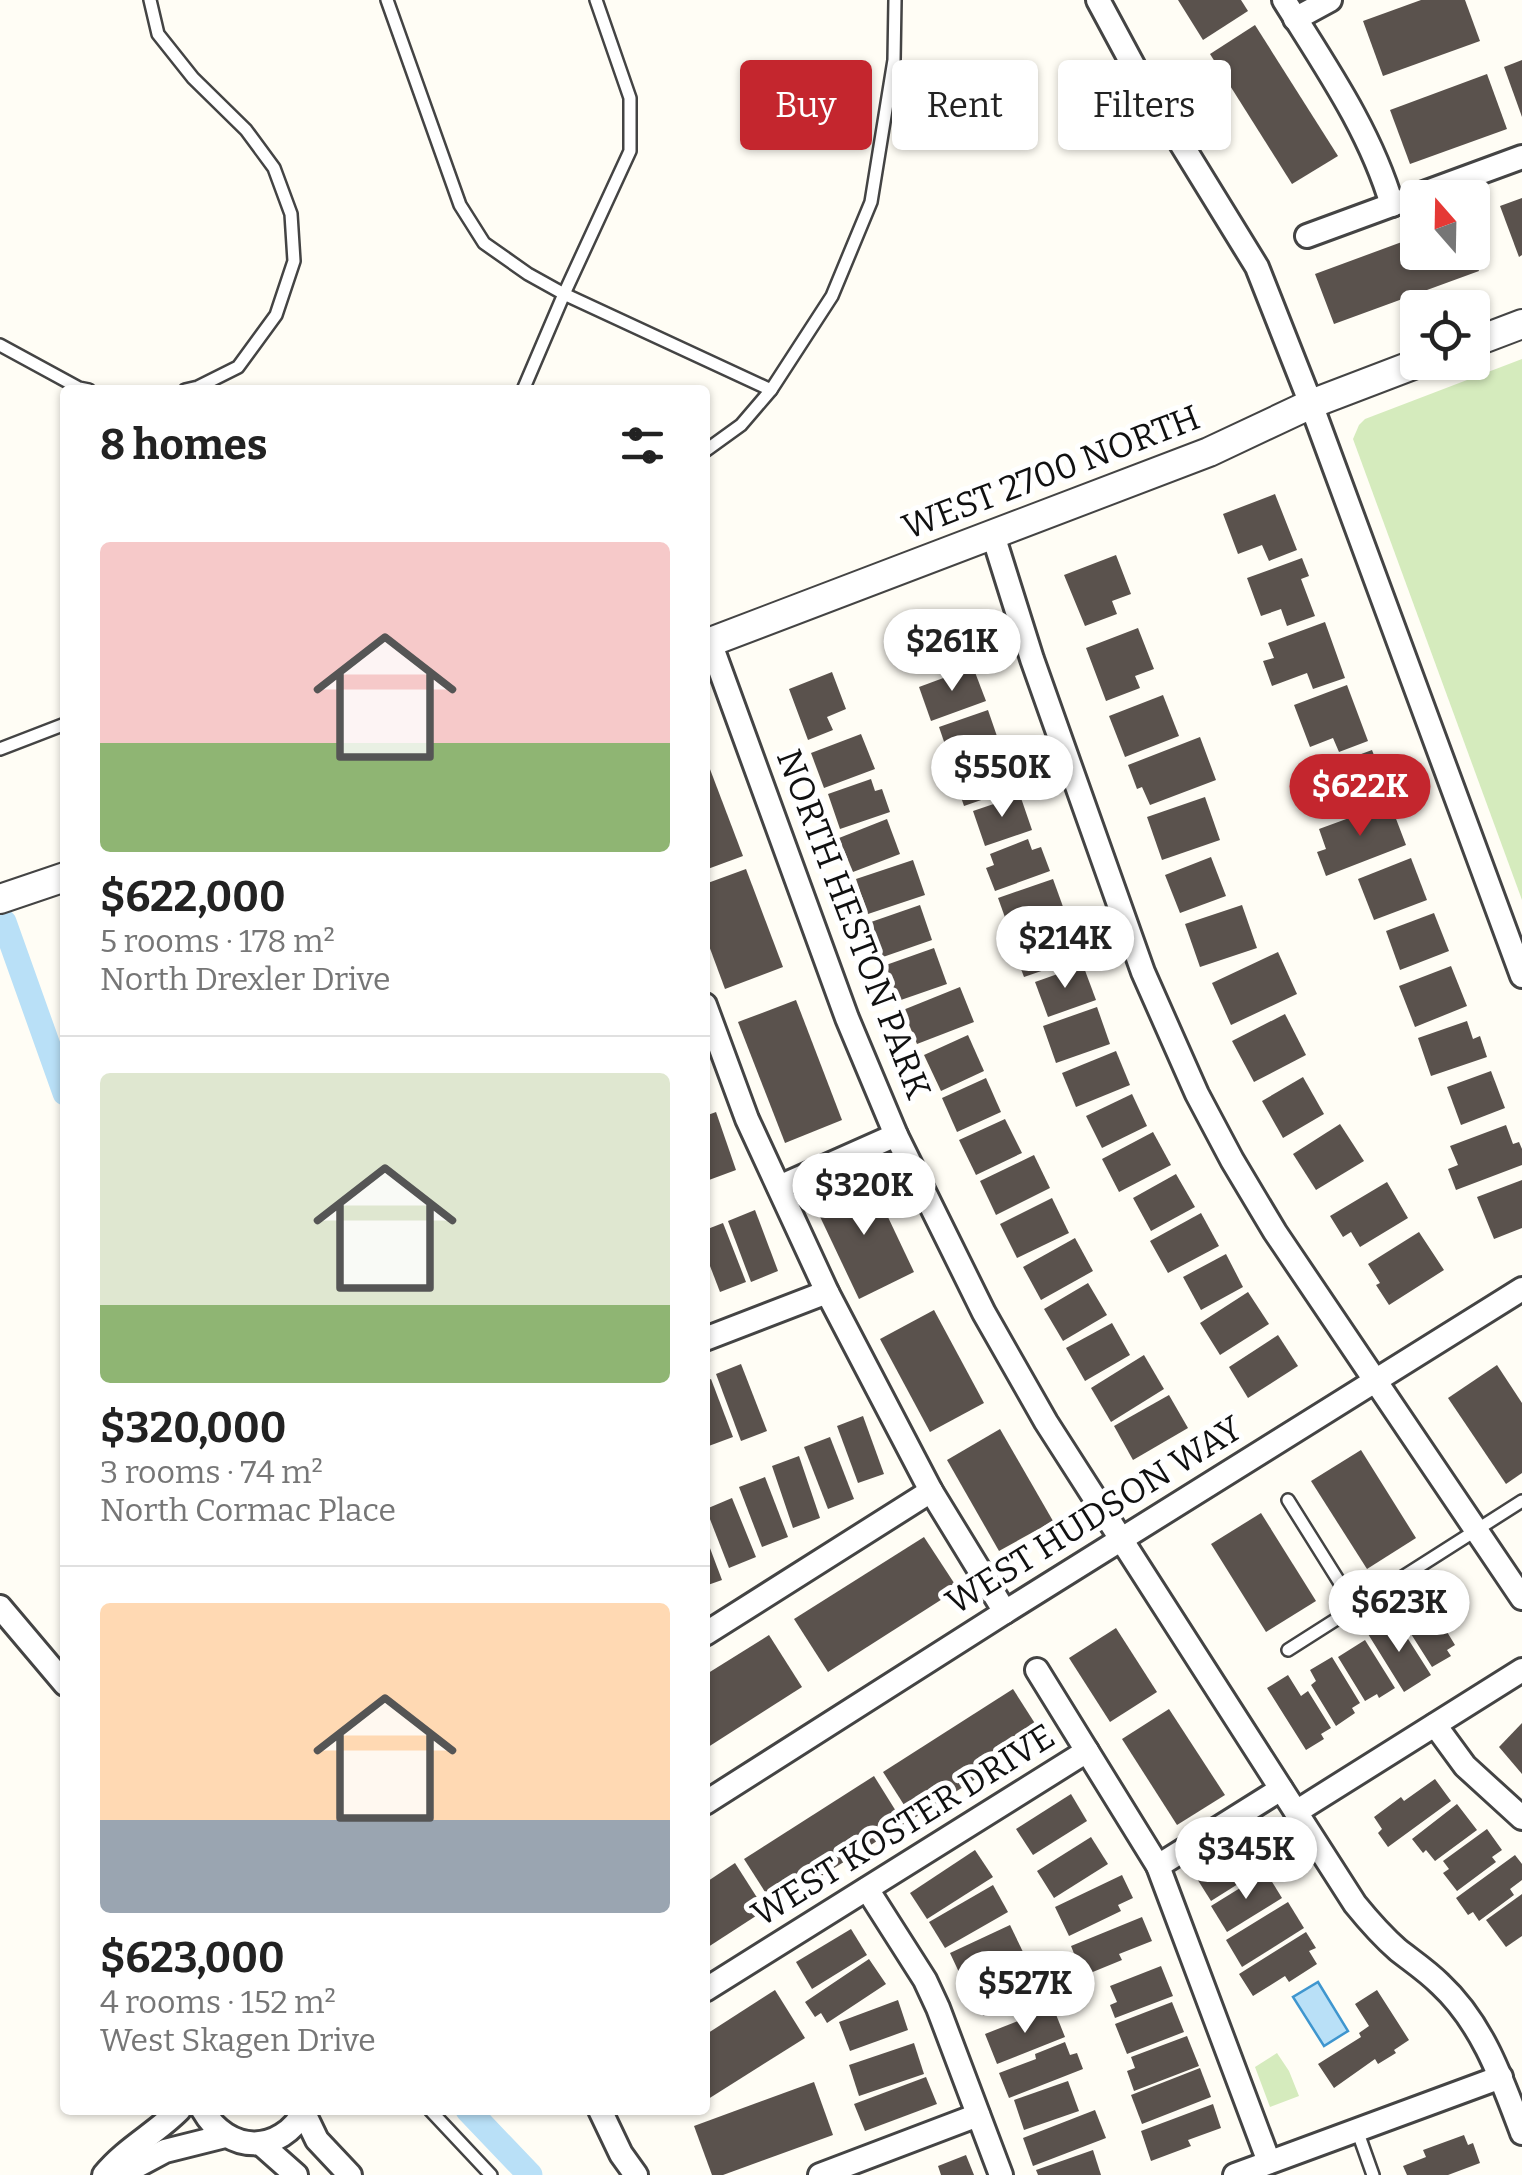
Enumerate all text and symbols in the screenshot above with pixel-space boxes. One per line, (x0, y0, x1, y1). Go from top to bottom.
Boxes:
chip: Buy (740, 60, 872, 150)
chip: Rent (892, 60, 1038, 150)
chip: Filters (1058, 60, 1231, 150)
north arrow (1400, 180, 1490, 270)
map controls (1400, 180, 1490, 380)
button: locate (1400, 290, 1490, 380)
street label: WEST 2700 NORTH (896, 396, 1206, 548)
icon: filters (615, 418, 670, 473)
text: 8 homes (100, 420, 268, 470)
icon: home (295, 607, 475, 787)
pin: $261K (882, 609, 1022, 694)
text: $261K (906, 622, 998, 660)
pin: $550K (932, 735, 1072, 820)
street label: NORTH HESTON PARK (768, 743, 940, 1105)
text: $550K (953, 748, 1051, 786)
pin: $622K (1290, 754, 1430, 839)
text: $622K (1311, 767, 1409, 805)
text: $622,000 (100, 872, 286, 922)
pin: $214K (995, 906, 1135, 991)
text: $214K (1018, 919, 1112, 957)
text: 5 rooms · 178 m² (100, 922, 335, 960)
text: North Drexler Drive (100, 960, 391, 998)
icon: home (295, 1138, 475, 1318)
pin: $320K (794, 1153, 934, 1238)
text: $320K (814, 1166, 914, 1204)
text: $320,000 (100, 1403, 286, 1453)
street label: WEST HUDSON WAY (938, 1407, 1250, 1623)
text: 3 rooms · 74 m² (100, 1453, 323, 1491)
text: North Cormac Place (100, 1491, 396, 1529)
pin: $623K (1329, 1570, 1469, 1655)
text: $623K (1351, 1583, 1447, 1621)
icon: home (295, 1668, 475, 1848)
street label: WEST KOSTER DRIVE (744, 1715, 1062, 1935)
pin: $345K (1176, 1817, 1316, 1902)
text: $345K (1197, 1830, 1295, 1868)
text: $623,000 (100, 1933, 285, 1983)
pin: $527K (955, 1951, 1095, 2036)
text: $527K (978, 1964, 1072, 2002)
text: 4 rooms · 152 m² (100, 1983, 336, 2021)
text: West Skagen Drive (100, 2021, 376, 2059)

